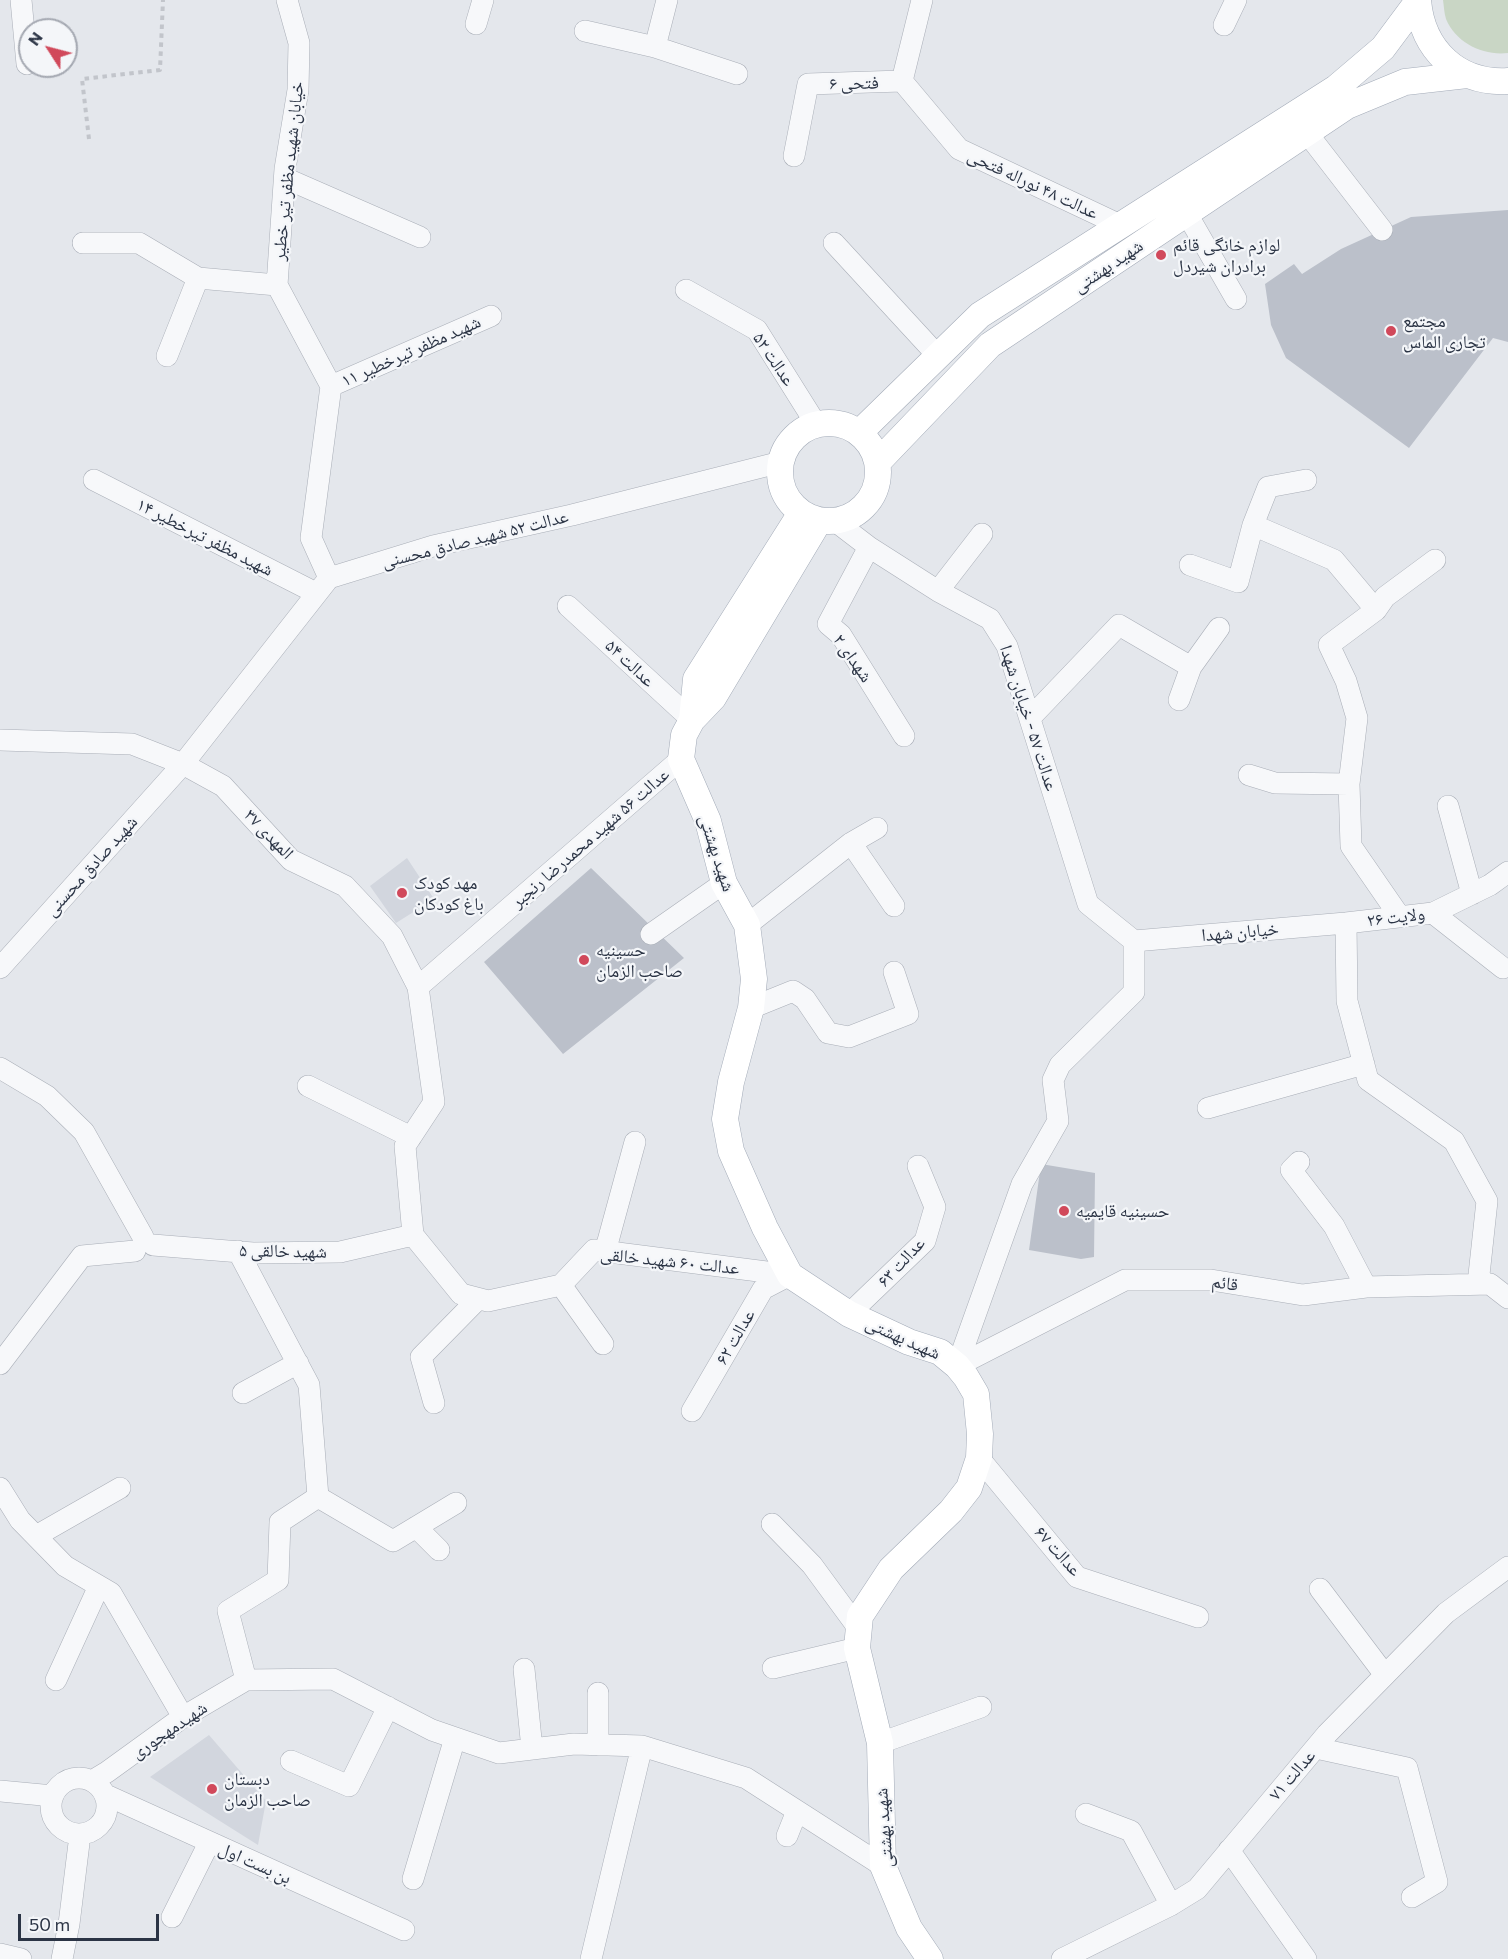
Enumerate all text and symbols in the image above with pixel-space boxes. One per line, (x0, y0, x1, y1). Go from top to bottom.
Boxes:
north arrow (18, 18, 78, 78)
text: N (23, 28, 46, 49)
street label: فتحی ۶ (829, 72, 879, 94)
street label: خیابان شهید مظفر تیر خطیر (268, 80, 308, 262)
street label: عدالت ۴۸ نوراله فتحی (964, 144, 1102, 224)
place label: لوازم خانگی قائم برادران شیردل (1173, 234, 1280, 276)
street label: شهید بهشتی (1069, 235, 1147, 297)
marker: لوازم خانگی قائم برادران شیردل (1154, 248, 1168, 262)
place label: مجتمع تجاری الماس (1403, 310, 1486, 352)
street label: شهید مظفر تیرخطیر ۱۱ (338, 311, 484, 391)
marker: مجتمع تجاری الماس (1384, 324, 1398, 338)
street label: عدالت ۵۲ (748, 328, 800, 390)
street label: شهید مظفر تیرخطیر ۱۴ (133, 493, 277, 581)
street label: عدالت ۵۲ شهید صادق محسنی (379, 505, 571, 573)
street label: شهدای ۲ (829, 630, 877, 686)
street label: عدالت ۵۴ (601, 635, 659, 691)
street label: عدالت ۵۷ - خیابان شهدا (995, 642, 1063, 794)
street label: عدالت ۵۶ شهید محمدرضا رنجبر (507, 763, 673, 913)
street label: المهدی ۳۷ (240, 804, 298, 864)
street label: شهید صادق محسنی (40, 811, 142, 921)
street label: شهید بهشتی (694, 812, 740, 894)
place label: مهد کودک باغ کودکان (414, 872, 484, 914)
marker: مهد کودک باغ کودکان (395, 886, 409, 900)
street label: ولایت ۲۶ (1366, 903, 1426, 931)
street label: خیابان شهدا (1200, 918, 1280, 946)
place label: حسینیه صاحب الزمان (596, 939, 683, 982)
marker: حسینیه صاحب الزمان (577, 953, 591, 967)
place label: حسینیه قایمیه (1076, 1200, 1170, 1222)
marker: حسینیه قایمیه (1057, 1204, 1071, 1218)
street label: عدالت ۶۳ (873, 1233, 929, 1291)
street label: شهید خالقی ۵ (239, 1239, 327, 1263)
street label: عدالت ۶۰ شهید خالقی (599, 1243, 741, 1279)
street label: قائم (1210, 1270, 1240, 1296)
street label: عدالت ۶۲ (711, 1306, 759, 1368)
street label: شهید بهشتی (862, 1312, 944, 1364)
street label: عدالت ۶۷ (1030, 1521, 1086, 1581)
street label: شهیدمهجوری (127, 1697, 211, 1763)
street label: عدالت ۷۱ (1264, 1745, 1320, 1805)
place label: دبستان صاحب الزمان (224, 1768, 311, 1810)
marker: دبستان صاحب الزمان (205, 1782, 219, 1796)
street label: شهید بهشتی (870, 1787, 898, 1869)
street label: بن بست اول (215, 1837, 295, 1889)
scale bar (21, 1902, 162, 1940)
text: 50 m (29, 1913, 70, 1935)

